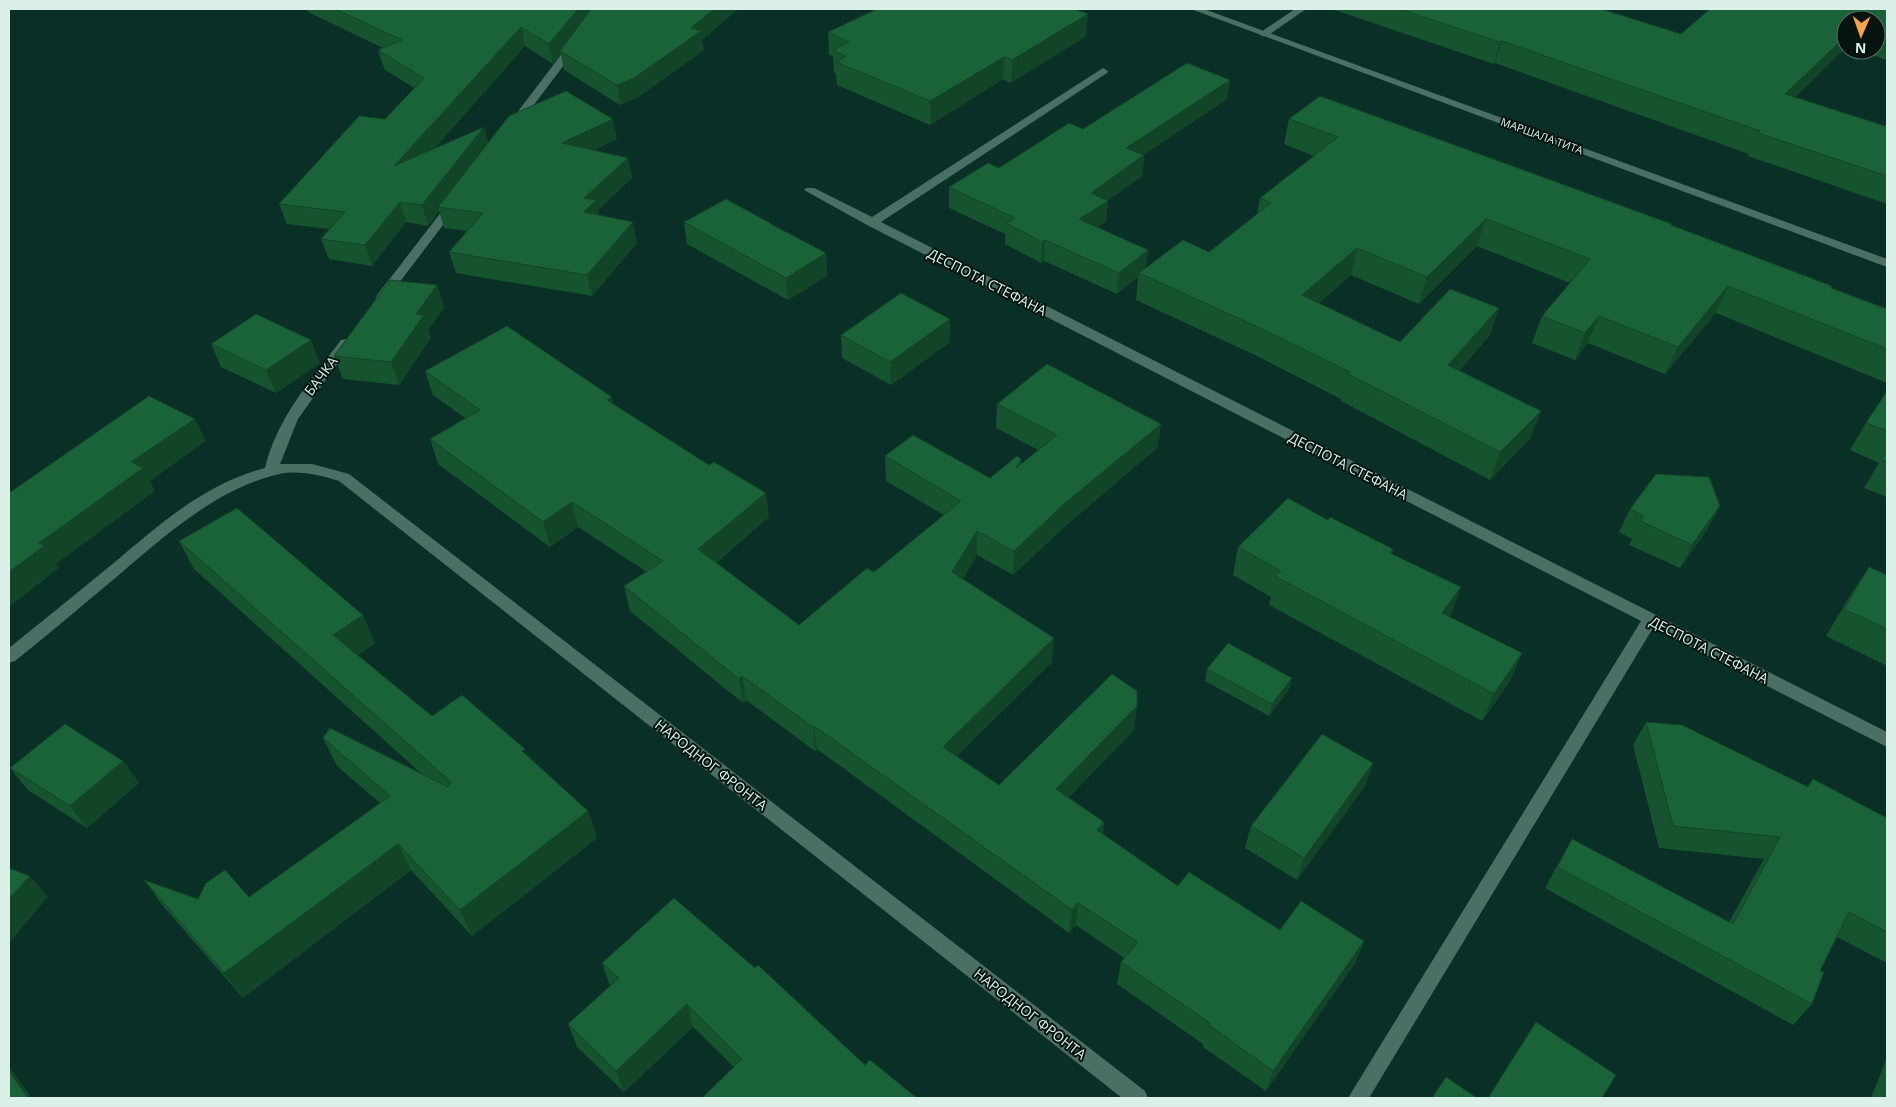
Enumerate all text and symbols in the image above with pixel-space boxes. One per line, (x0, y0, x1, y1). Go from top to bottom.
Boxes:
north arrow (1836, 10, 1886, 60)
text: N (1855, 39, 1867, 58)
street label: МАРШАЛА ТИТА (1499, 114, 1586, 157)
street label: ДЕСПОТА СТЕФАНА (925, 243, 1050, 320)
street label: БАЧКА (300, 352, 342, 399)
street label: ДЕСПОТА СТЕФАНА (1286, 427, 1411, 504)
street label: ДЕСПОТА СТЕФАНА (1647, 611, 1772, 688)
street label: НАРОДНОГ ФРОНТА (651, 715, 771, 815)
street label: НАРОДНОГ ФРОНТА (970, 964, 1090, 1064)

